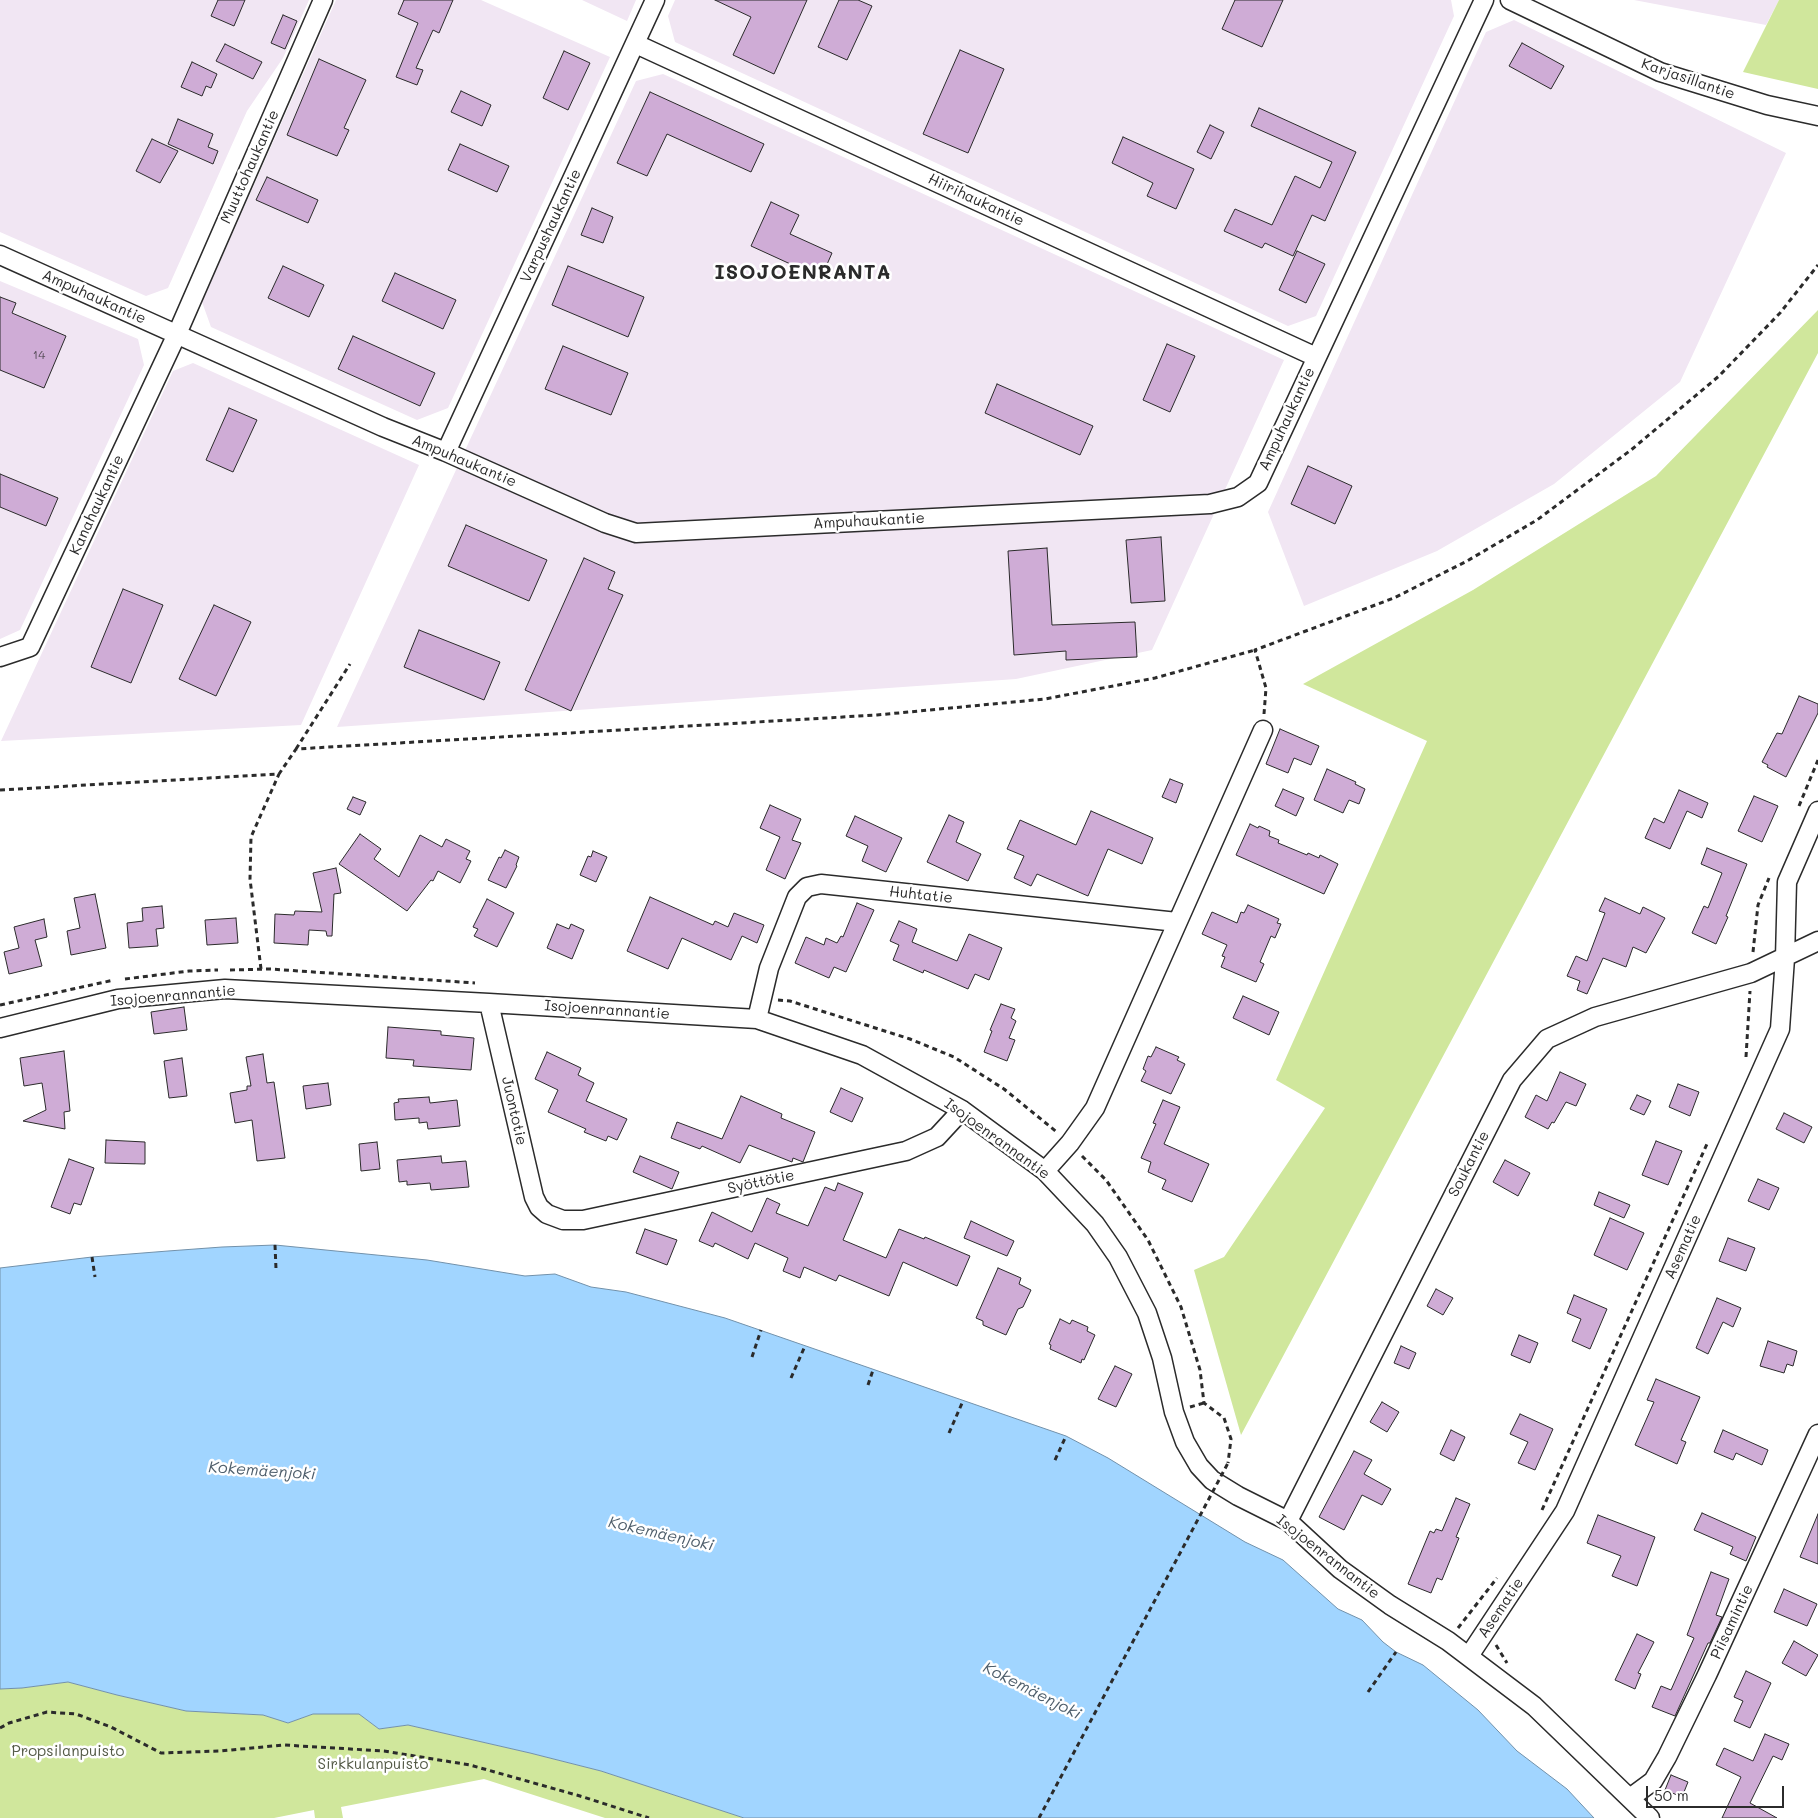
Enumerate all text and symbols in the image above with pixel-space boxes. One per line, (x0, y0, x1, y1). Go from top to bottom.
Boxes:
street label: Karjasillantie (1639, 55, 1737, 103)
street label: Muuttohaukantie (217, 107, 283, 227)
street label: Varpushaukantie (517, 166, 585, 286)
street label: Hiirihaukantie (925, 170, 1027, 230)
district label: ISOJOENRANTA (713, 261, 893, 285)
street label: Ampuhaukantie (39, 266, 149, 328)
house number: 14 (33, 348, 45, 362)
street label: Ampuhaukantie (1255, 364, 1319, 474)
street label: Ampuhaukantie (409, 431, 519, 491)
street label: Kanahaukantie (66, 452, 128, 558)
street label: Ampuhaukantie (813, 509, 925, 533)
street label: Huhtatie (888, 883, 954, 907)
street label: Isojoenrannantie (110, 982, 236, 1010)
street label: Isojoenrannantie (544, 997, 670, 1023)
street label: Juontotie (497, 1075, 531, 1147)
street label: Isojoenrannantie (941, 1095, 1053, 1183)
street label: Soukantie (1445, 1128, 1493, 1200)
street label: Syöttötie (726, 1166, 796, 1198)
street label: Asematie (1661, 1212, 1705, 1282)
water label: Kokemäenjoki (208, 1458, 316, 1484)
street label: Isojoenrannantie (1273, 1511, 1383, 1603)
water label: Kokemäenjoki (607, 1513, 715, 1555)
street label: Asematie (1474, 1574, 1528, 1642)
street label: Piisamintie (1707, 1582, 1757, 1662)
water label: Kokemäenjoki (980, 1658, 1084, 1724)
park label: Propsilanpuisto (12, 1742, 124, 1760)
park label: Sirkkulanpuisto (318, 1755, 428, 1773)
scale bar (1648, 1776, 1786, 1808)
text: 50 m (1654, 1785, 1689, 1805)

